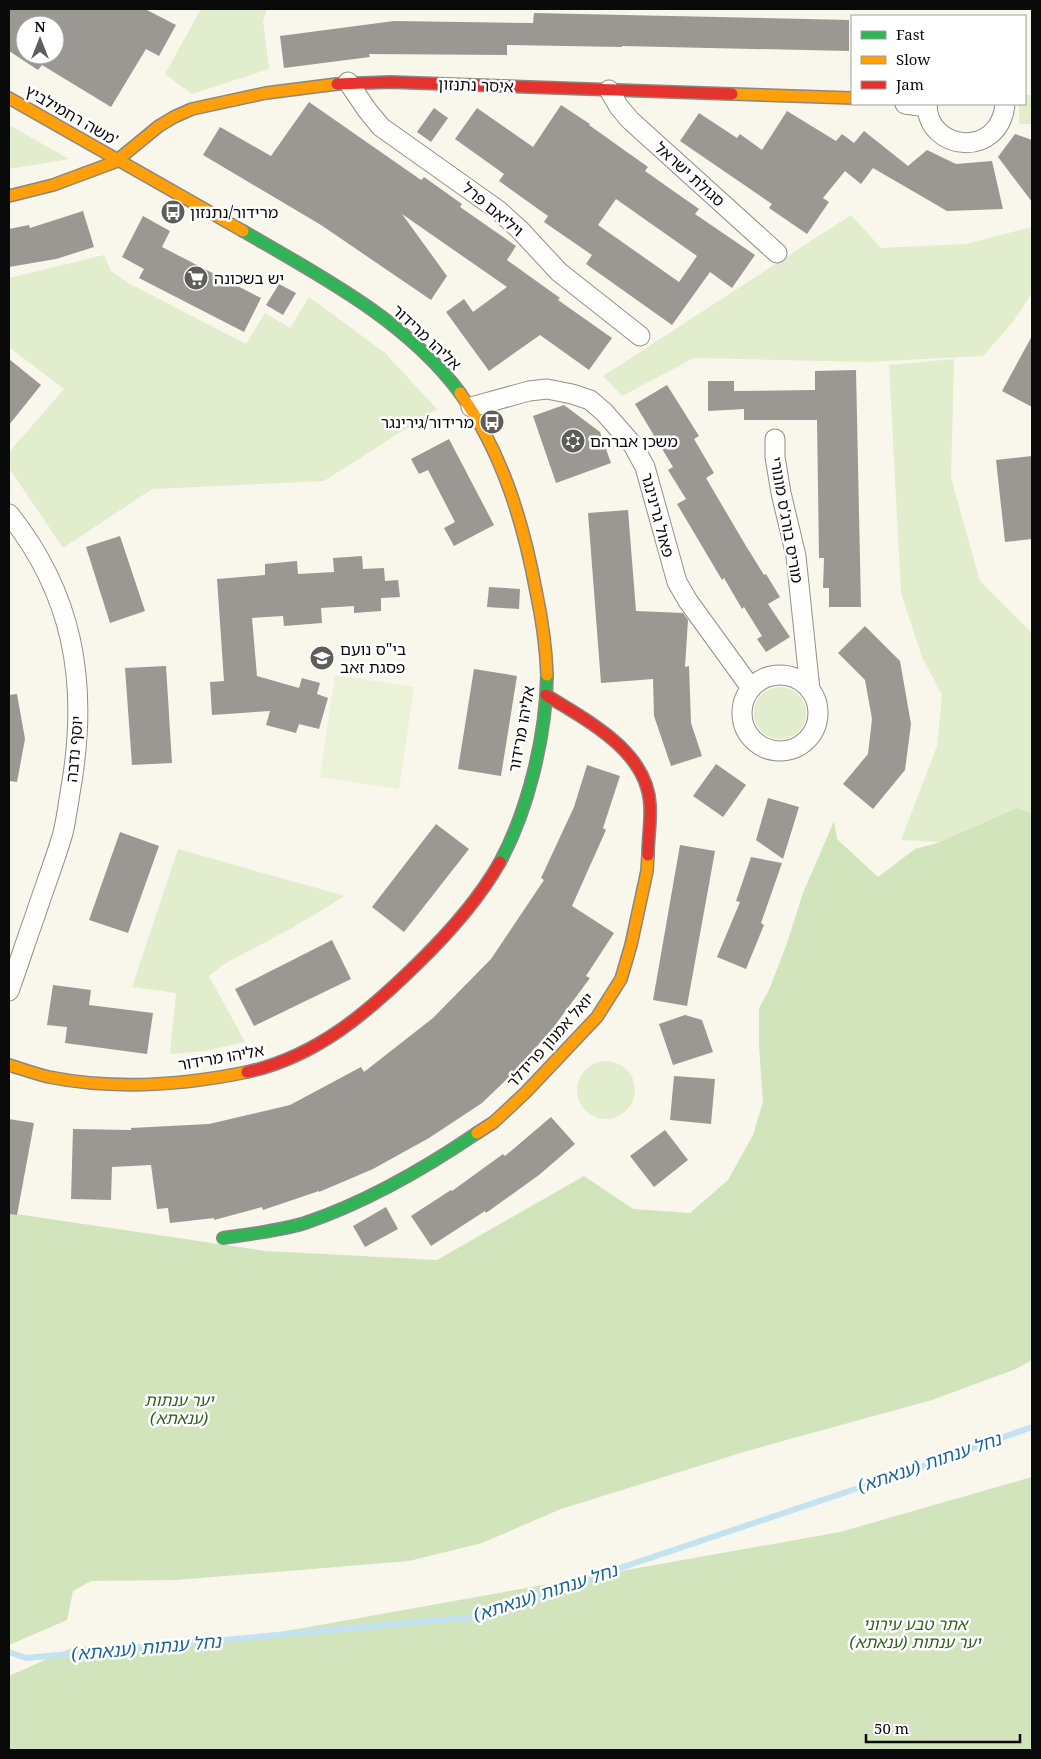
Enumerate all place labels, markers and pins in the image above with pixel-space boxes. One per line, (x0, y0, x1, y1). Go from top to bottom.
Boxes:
bus stop icon: מרידור/נתנזון (160, 199, 186, 225)
place label: מרידור/נתנזון (190, 201, 278, 223)
supermarket icon: יש בשכונה (183, 265, 209, 291)
place label: יש בשכונה (214, 267, 284, 289)
bus stop icon: מרידור/גירינגר (479, 409, 505, 435)
place label: מרידור/גירינגר (381, 411, 474, 433)
synagogue icon: משכן אברהם (560, 428, 586, 454)
place label: משכן אברהם (590, 430, 678, 452)
place label: בי"ס נועם פסגת זאב (340, 638, 406, 678)
school or university icon: בי"ס נועם פסגת זאב (309, 645, 335, 671)

